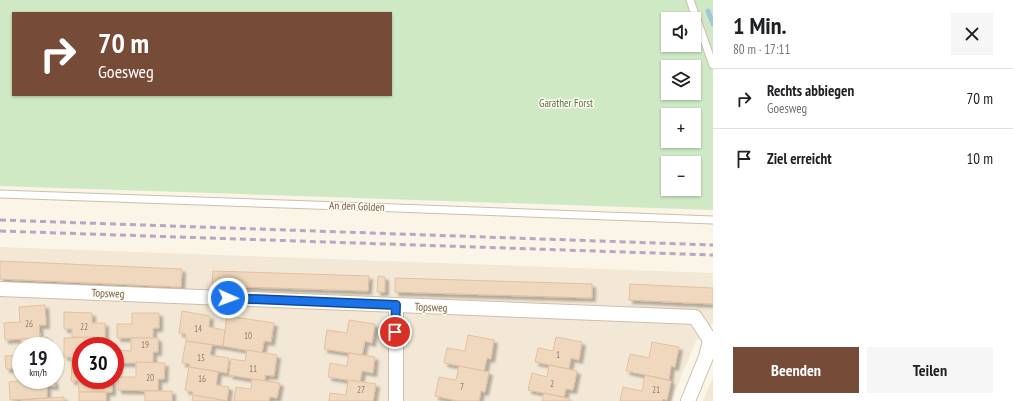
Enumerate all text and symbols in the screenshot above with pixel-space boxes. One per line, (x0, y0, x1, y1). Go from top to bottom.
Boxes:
text: 1 Min. (733, 10, 787, 41)
map controls (661, 12, 701, 196)
button: sound (661, 12, 701, 52)
button: close (951, 13, 993, 55)
text: 70 m (98, 24, 149, 61)
icon: right (32, 28, 84, 80)
text: 80 m · 17:11 (733, 41, 790, 58)
text: Goesweg (98, 60, 154, 83)
button: layers (661, 60, 701, 100)
text: Rechts abbiegen (767, 81, 854, 100)
icon: right (733, 88, 755, 110)
text: 70 m (967, 89, 993, 108)
park label: Garather Forst (539, 96, 593, 110)
text: Goesweg (767, 100, 807, 117)
button: + (661, 108, 701, 148)
icon: arrive (733, 148, 755, 170)
text: Ziel erreicht (767, 149, 832, 168)
text: 10 m (967, 149, 993, 168)
button: − (661, 156, 701, 196)
street label: An den Gölden (329, 198, 385, 214)
position arrow (207, 277, 249, 319)
street label: Topsweg (91, 285, 125, 301)
street label: Topsweg (414, 299, 448, 315)
pin (378, 315, 412, 349)
house number: 26 (25, 318, 33, 329)
house number: 22 (80, 321, 88, 332)
icon: arrive (384, 321, 406, 343)
house number: 14 (194, 323, 202, 334)
house number: 10 (244, 330, 252, 341)
speed limit sign: 30 (72, 337, 124, 389)
house number: 19 (141, 339, 149, 350)
text: 19 (28, 345, 48, 371)
button: Beenden (733, 347, 859, 393)
button: Teilen (867, 347, 993, 393)
house number: 1 (556, 349, 560, 360)
house number: 15 (197, 352, 205, 363)
house number: 11 (249, 363, 257, 374)
text: km/h (29, 366, 47, 379)
house number: 20 (146, 372, 154, 383)
house number: 16 (198, 373, 206, 384)
house number: 2 (550, 378, 554, 389)
house number: 7 (460, 381, 464, 392)
house number: 27 (357, 384, 365, 395)
house number: 21 (652, 384, 660, 395)

